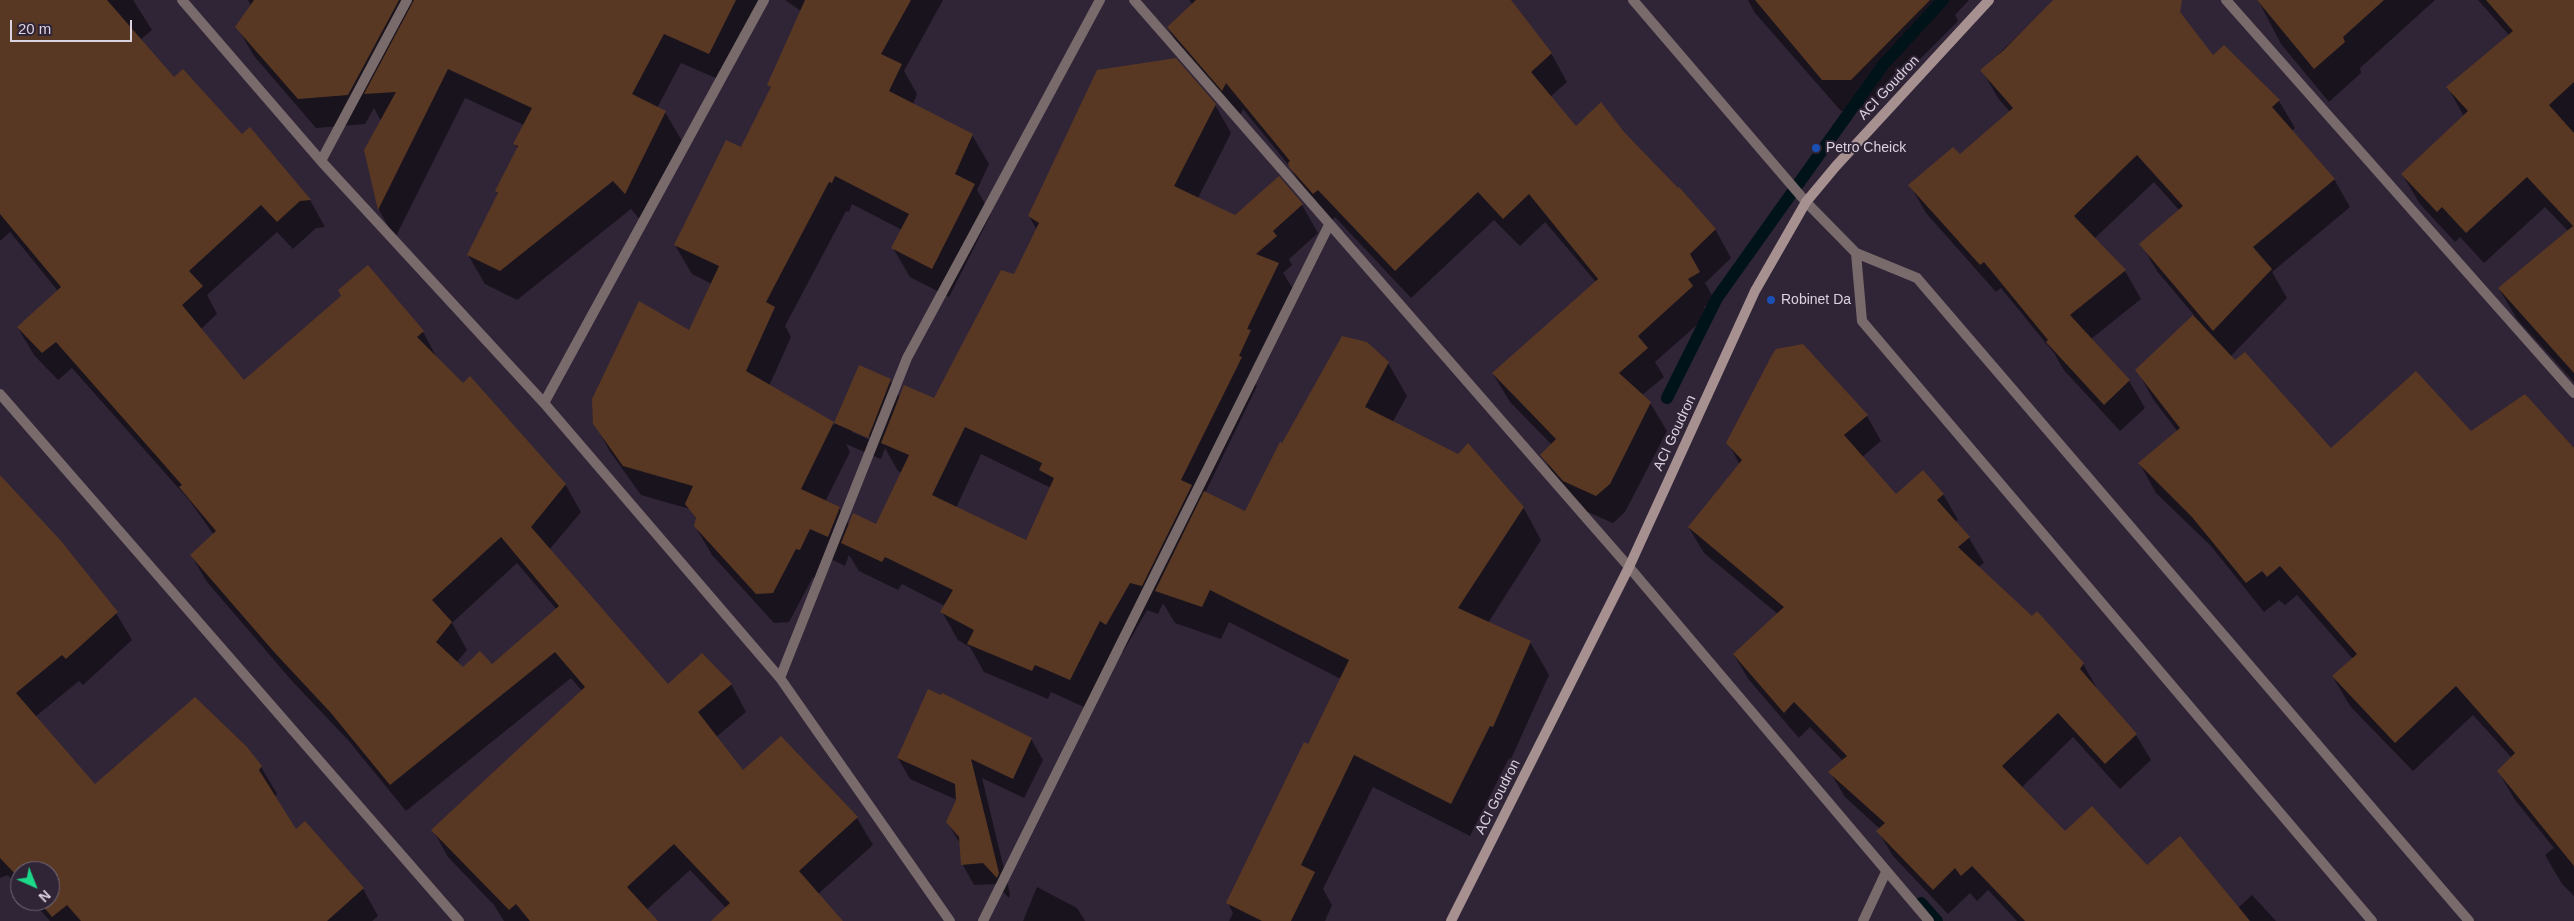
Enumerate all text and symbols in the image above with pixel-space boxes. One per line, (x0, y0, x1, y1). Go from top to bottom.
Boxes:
scale bar (12, 10, 135, 42)
text: 20 m (18, 20, 51, 37)
street label: ACI Goudron (1855, 52, 1923, 124)
place label: Petro Cheick (1826, 140, 1906, 156)
marker: Petro Cheick (1810, 142, 1822, 154)
place label: Robinet Da (1781, 292, 1851, 308)
marker: Robinet Da (1765, 294, 1777, 306)
street label: ACI Goudron (1650, 392, 1700, 474)
street label: ACI Goudron (1472, 757, 1524, 837)
north arrow (10, 861, 60, 911)
text: N (36, 887, 54, 905)

